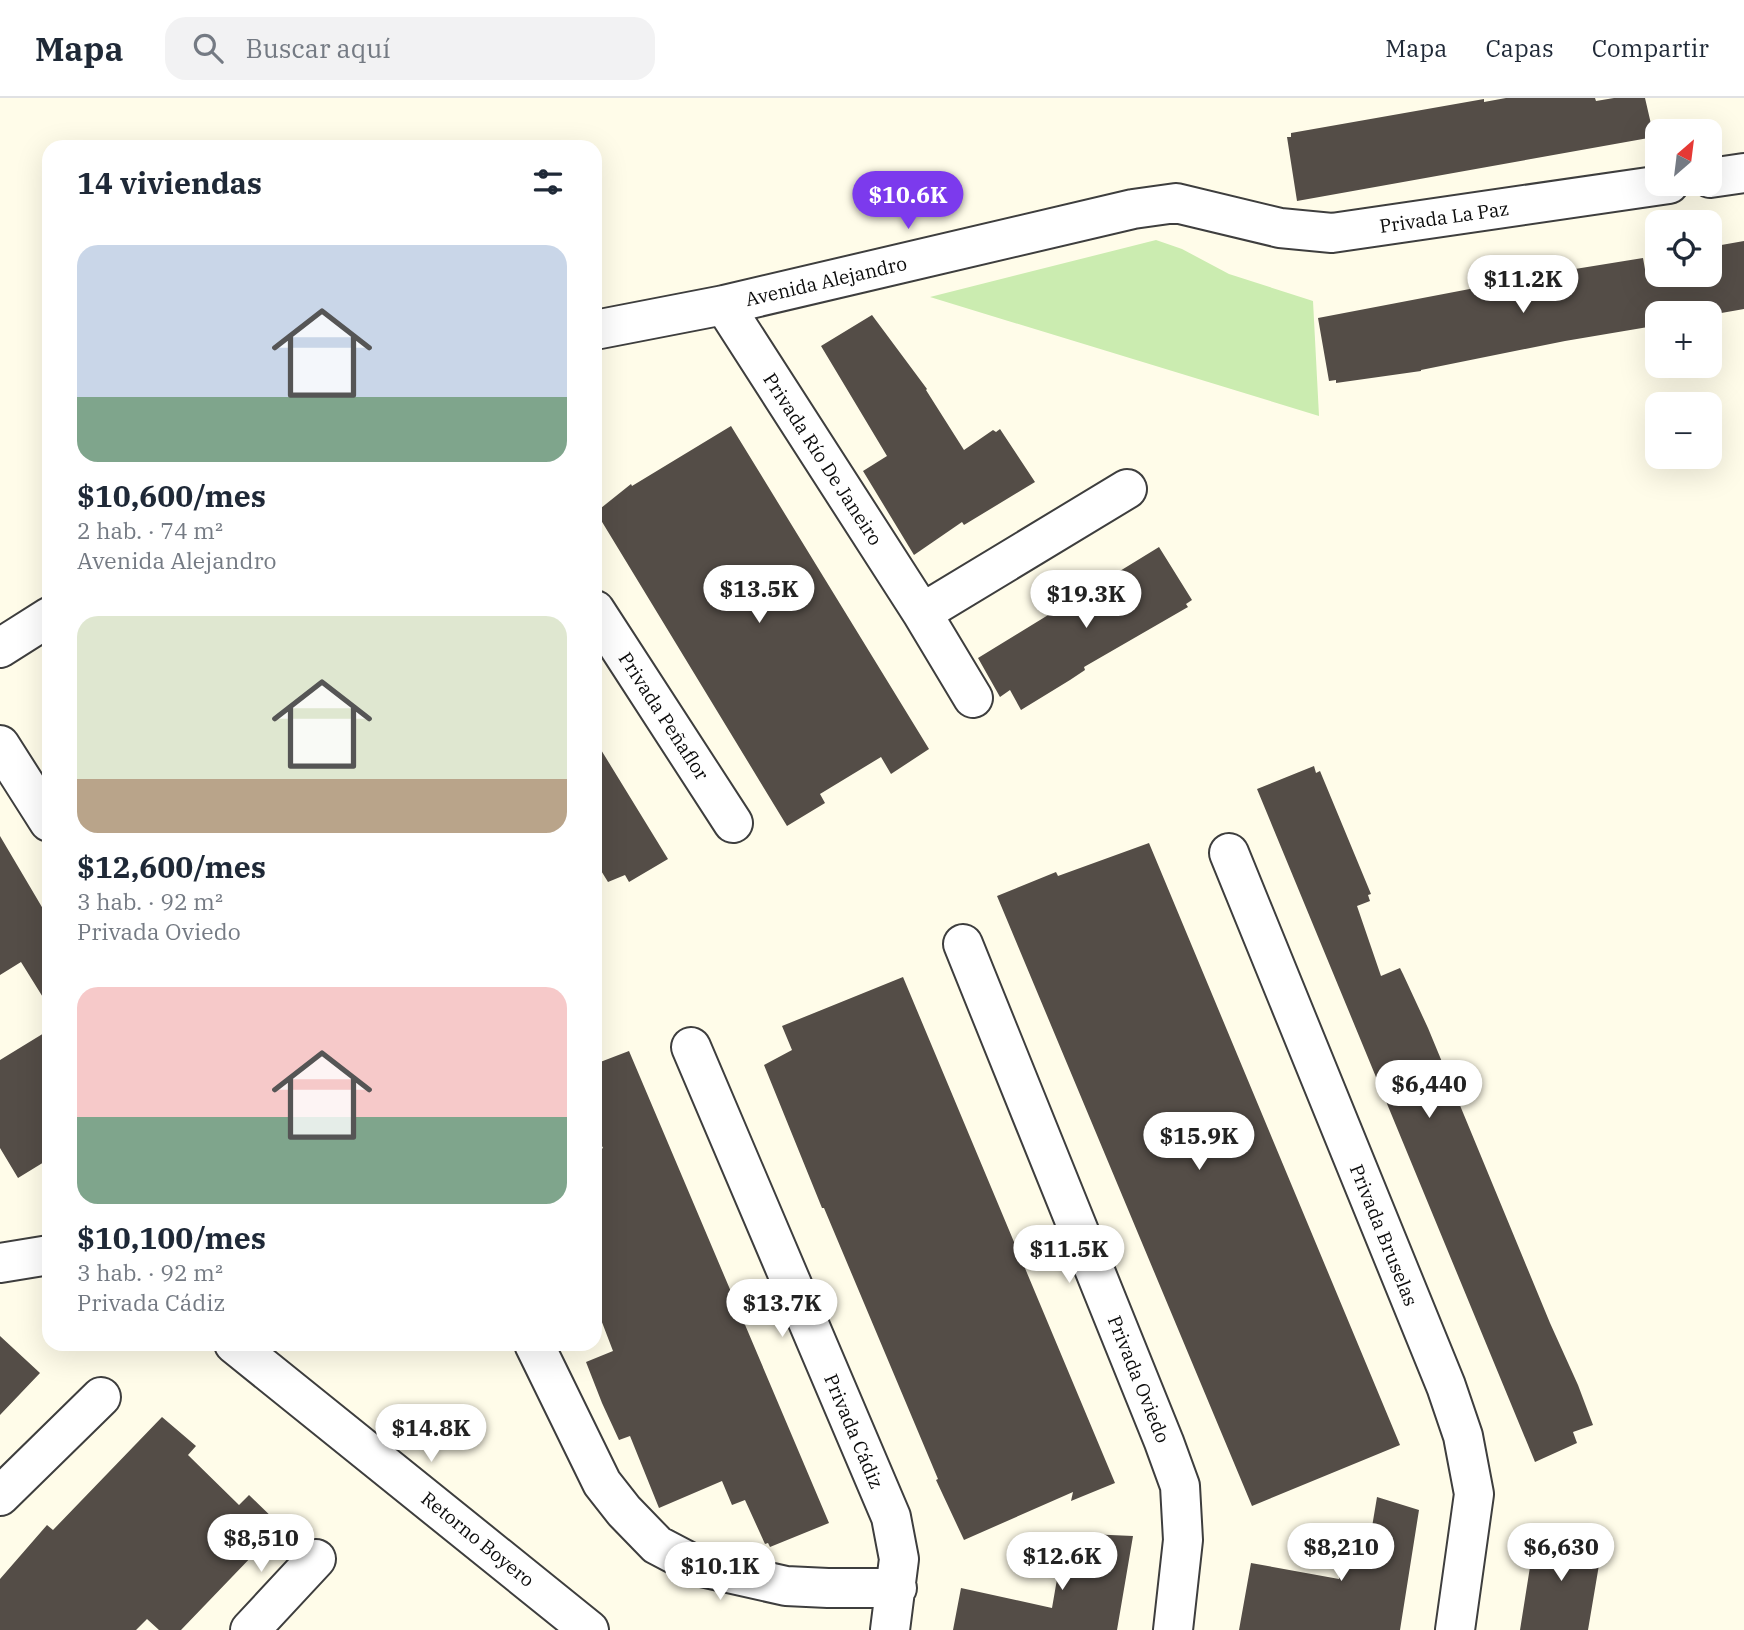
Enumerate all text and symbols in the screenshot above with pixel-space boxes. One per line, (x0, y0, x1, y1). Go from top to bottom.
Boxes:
search box (165, 17, 655, 80)
text: Mapa (35, 27, 123, 70)
icon: search (189, 29, 227, 67)
text: Buscar aquí (245, 31, 391, 65)
text: Mapa (1385, 32, 1447, 64)
text: Capas (1485, 32, 1554, 64)
text: Compartir (1592, 32, 1709, 64)
north arrow (1645, 119, 1722, 196)
map controls (1645, 119, 1722, 469)
text: 14 viviendas (77, 163, 262, 202)
icon: filters (529, 163, 567, 201)
pin: $10.6K (851, 172, 965, 231)
text: $10.6K (868, 179, 948, 209)
street label: Privada La Paz (1378, 196, 1510, 238)
button: locate (1645, 210, 1722, 287)
street label: Avenida Alejandro (743, 251, 909, 311)
pin: $11.2K (1466, 256, 1580, 315)
text: $11.2K (1483, 263, 1563, 293)
icon: home (259, 290, 385, 416)
button: + (1645, 301, 1722, 378)
street label: Privada Río De Janeiro (758, 368, 888, 550)
button: − (1645, 392, 1722, 469)
text: $10,600/mes (77, 476, 266, 515)
text: 2 hab. · 74 m² (77, 515, 223, 545)
text: Avenida Alejandro (77, 545, 277, 575)
pin: $13.5K (702, 566, 816, 625)
pin: $19.3K (1029, 570, 1143, 630)
text: $13.5K (719, 573, 799, 603)
text: $19.3K (1046, 578, 1126, 608)
street label: Privada Peñaflor (614, 647, 715, 785)
icon: home (259, 661, 385, 787)
text: $12,600/mes (77, 847, 266, 886)
text: 3 hab. · 92 m² (77, 886, 223, 916)
text: Privada Oviedo (77, 916, 241, 946)
icon: home (259, 1032, 385, 1158)
pin: $6,440 (1372, 1060, 1486, 1120)
text: $6,440 (1391, 1068, 1467, 1098)
pin: $15.9K (1142, 1112, 1256, 1172)
text: $15.9K (1159, 1120, 1239, 1150)
street label: Privada Bruselas (1345, 1161, 1423, 1309)
text: $10,100/mes (77, 1218, 266, 1257)
pin: $11.5K (1012, 1226, 1126, 1285)
text: $11.5K (1029, 1233, 1109, 1263)
text: 3 hab. · 92 m² (77, 1257, 223, 1287)
pin: $13.7K (725, 1280, 839, 1339)
text: Privada Cádiz (77, 1287, 225, 1317)
text: $13.7K (742, 1287, 822, 1317)
street label: Privada Oviedo (1103, 1312, 1175, 1446)
street label: Privada Cádiz (819, 1370, 889, 1492)
pin: $14.8K (374, 1404, 488, 1464)
text: $14.8K (391, 1412, 471, 1442)
street label: Retorno Boyero (417, 1486, 539, 1592)
pin: $8,510 (204, 1514, 318, 1574)
text: $8,510 (223, 1522, 299, 1552)
pin: $8,210 (1284, 1524, 1398, 1583)
pin: $6,630 (1504, 1524, 1618, 1583)
text: $8,210 (1303, 1531, 1379, 1561)
text: $6,630 (1523, 1531, 1599, 1561)
pin: $12.6K (1005, 1532, 1119, 1592)
text: $12.6K (1022, 1540, 1102, 1570)
pin: $10.1K (663, 1542, 777, 1602)
text: $10.1K (680, 1550, 760, 1580)

